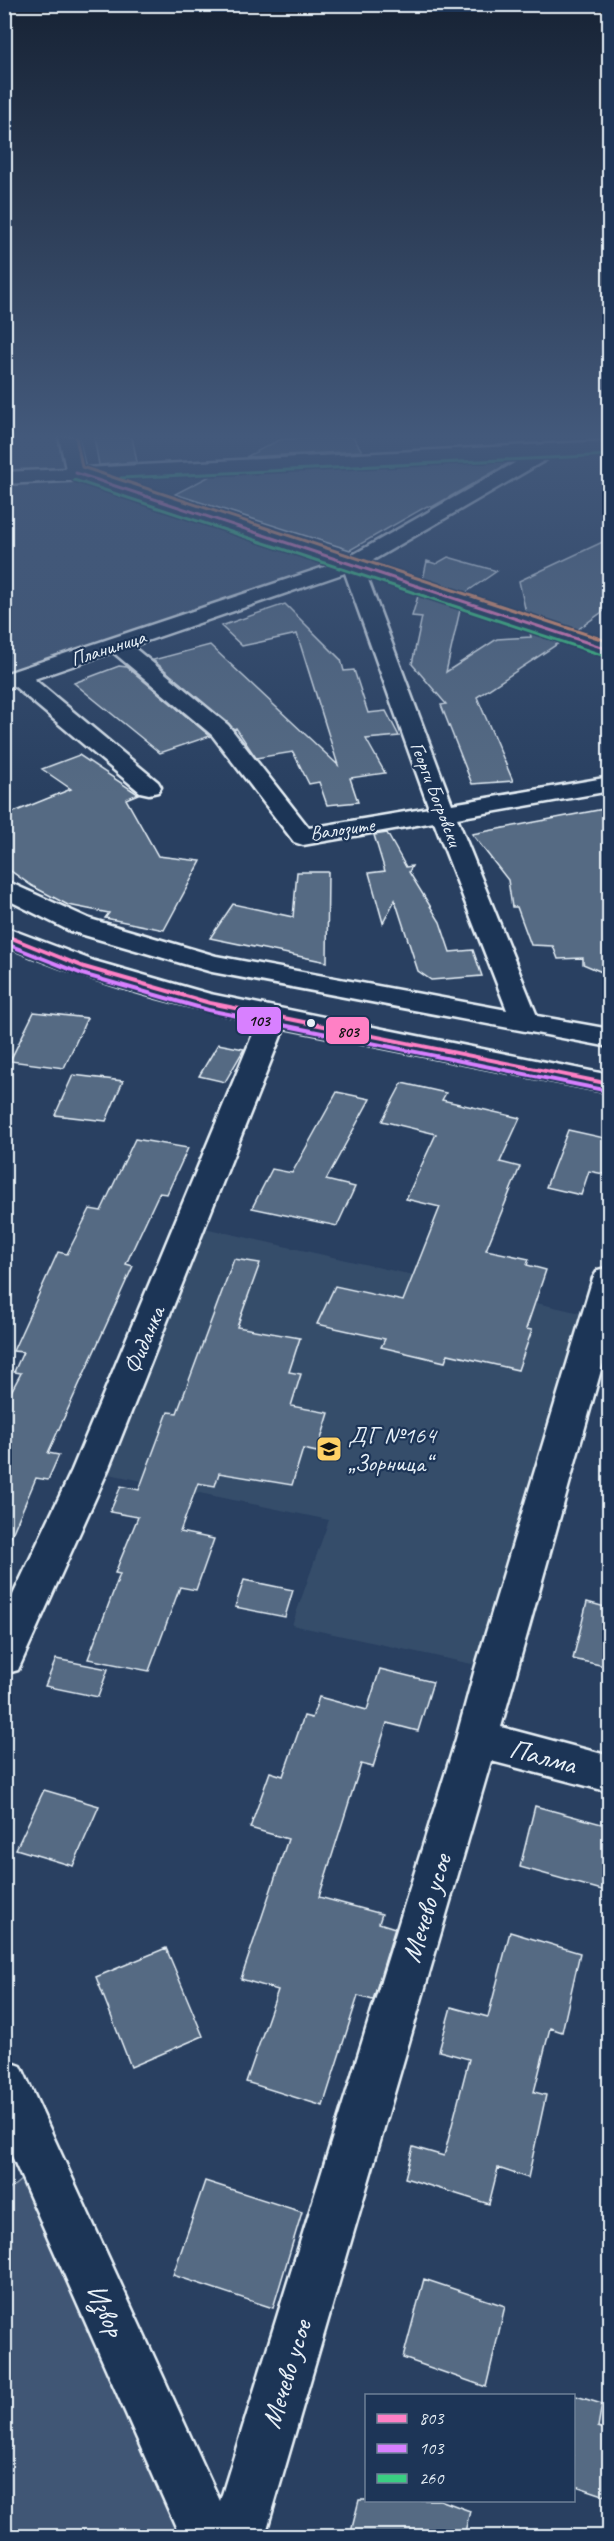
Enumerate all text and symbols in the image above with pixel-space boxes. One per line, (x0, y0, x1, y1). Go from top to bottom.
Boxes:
street label: Планиница (67, 624, 150, 672)
street label: Георги Богровски (405, 738, 468, 852)
street label: Валозите (308, 812, 377, 846)
line badge: 103 (236, 1006, 282, 1035)
text: 103 (248, 1011, 272, 1031)
line badge: 803 (325, 1016, 370, 1045)
unlabelled marker (305, 1017, 317, 1029)
text: 803 (337, 1022, 361, 1042)
street label: Фиданка (116, 1300, 172, 1378)
place label: ДГ №164 „Зорница“ (348, 1420, 438, 1478)
school or university icon: ДГ №164 „Зорница“ (314, 1434, 344, 1464)
street label: Палма (506, 1730, 582, 1782)
street label: Мечево усое (393, 1848, 460, 1966)
street label: Извор (78, 2278, 134, 2344)
street label: Мечево усое (253, 2314, 320, 2432)
legend (365, 2394, 575, 2502)
text: 803 (419, 2407, 445, 2429)
text: 103 (419, 2437, 445, 2459)
text: 260 (419, 2467, 445, 2489)

